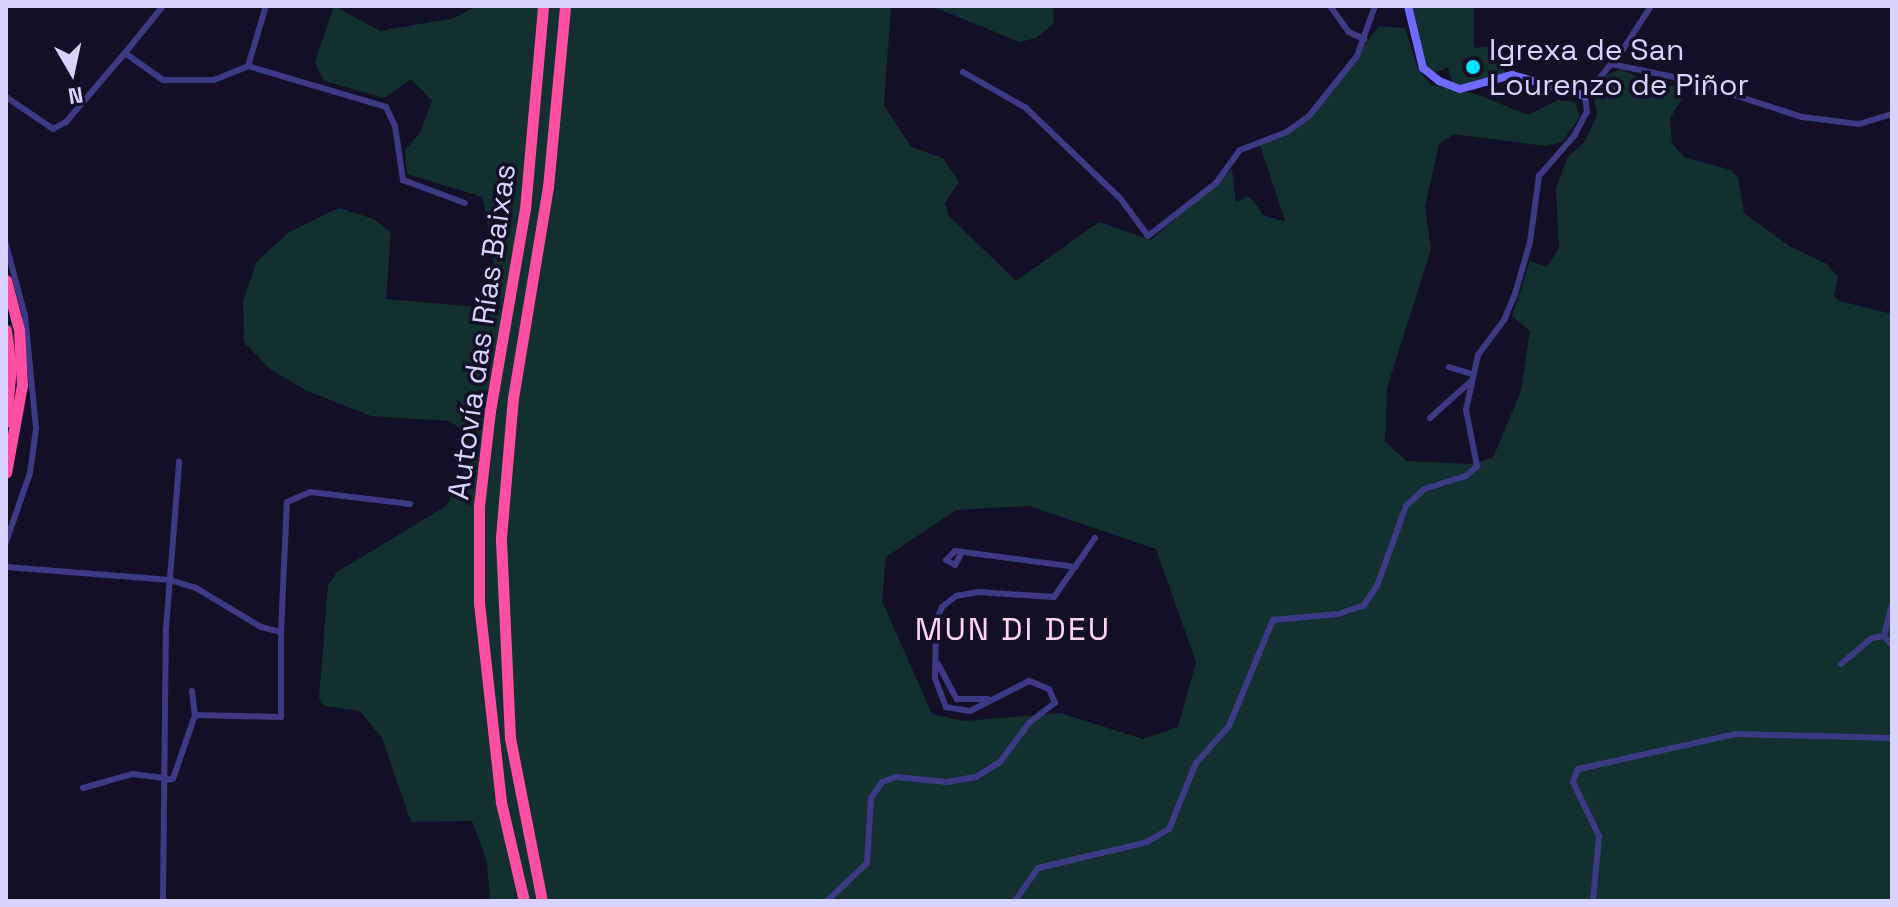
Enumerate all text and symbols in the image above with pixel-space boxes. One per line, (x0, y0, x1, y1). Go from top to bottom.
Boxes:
north arrow (32, 32, 112, 112)
place label: Igrexa de San Lourenzo de Piñor (1489, 32, 1749, 102)
marker: Igrexa de San Lourenzo de Piñor (1464, 58, 1482, 76)
text: N (66, 81, 85, 111)
street label: Autovía das Rías Baixas (441, 162, 523, 502)
district label: MUN DI DEU (915, 610, 1111, 648)

